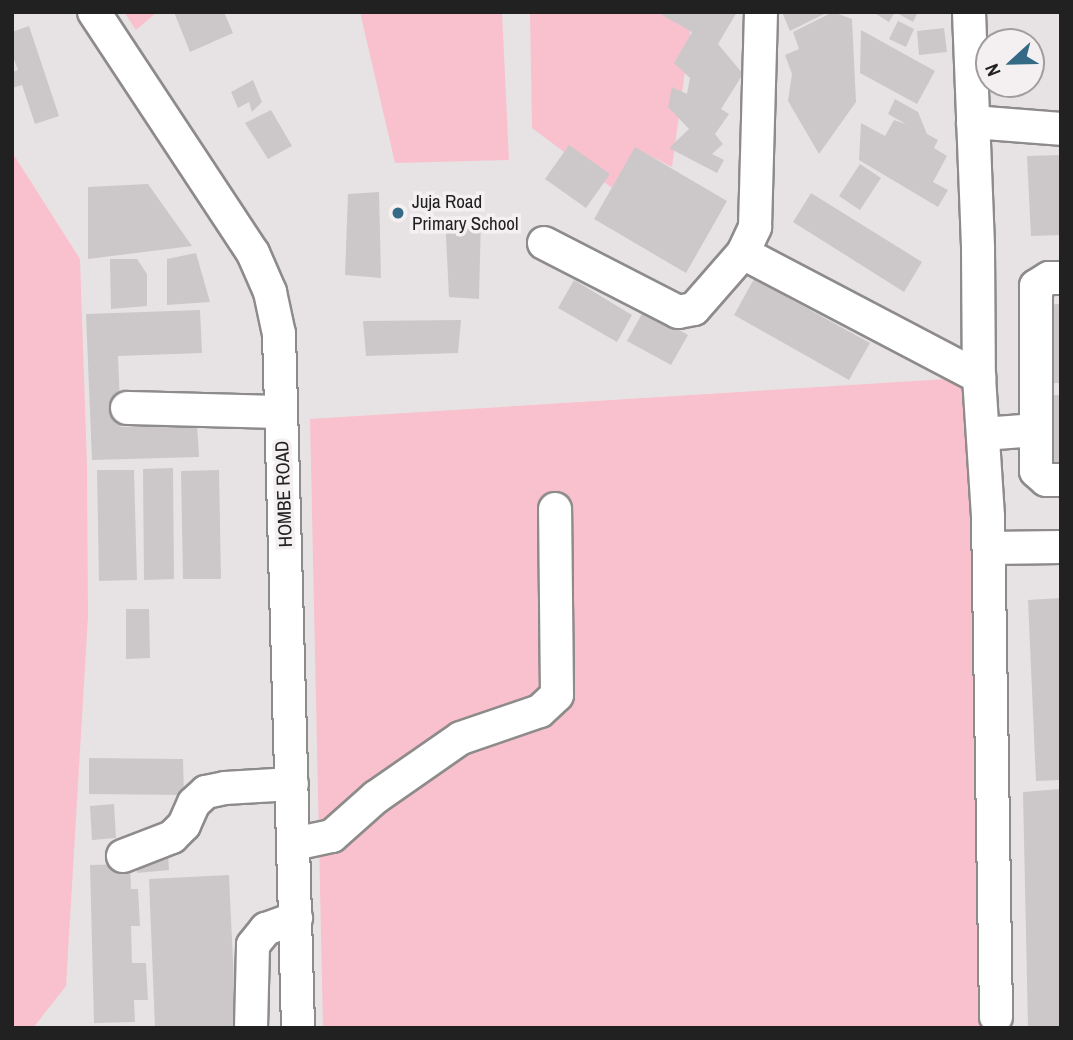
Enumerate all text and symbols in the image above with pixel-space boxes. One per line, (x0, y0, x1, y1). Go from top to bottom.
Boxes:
north arrow (975, 28, 1045, 98)
text: N (978, 60, 1007, 80)
place label: Juja Road Primary School (412, 191, 518, 235)
marker: Juja Road Primary School (390, 205, 406, 221)
street label: HOMBE ROAD (271, 440, 297, 548)

